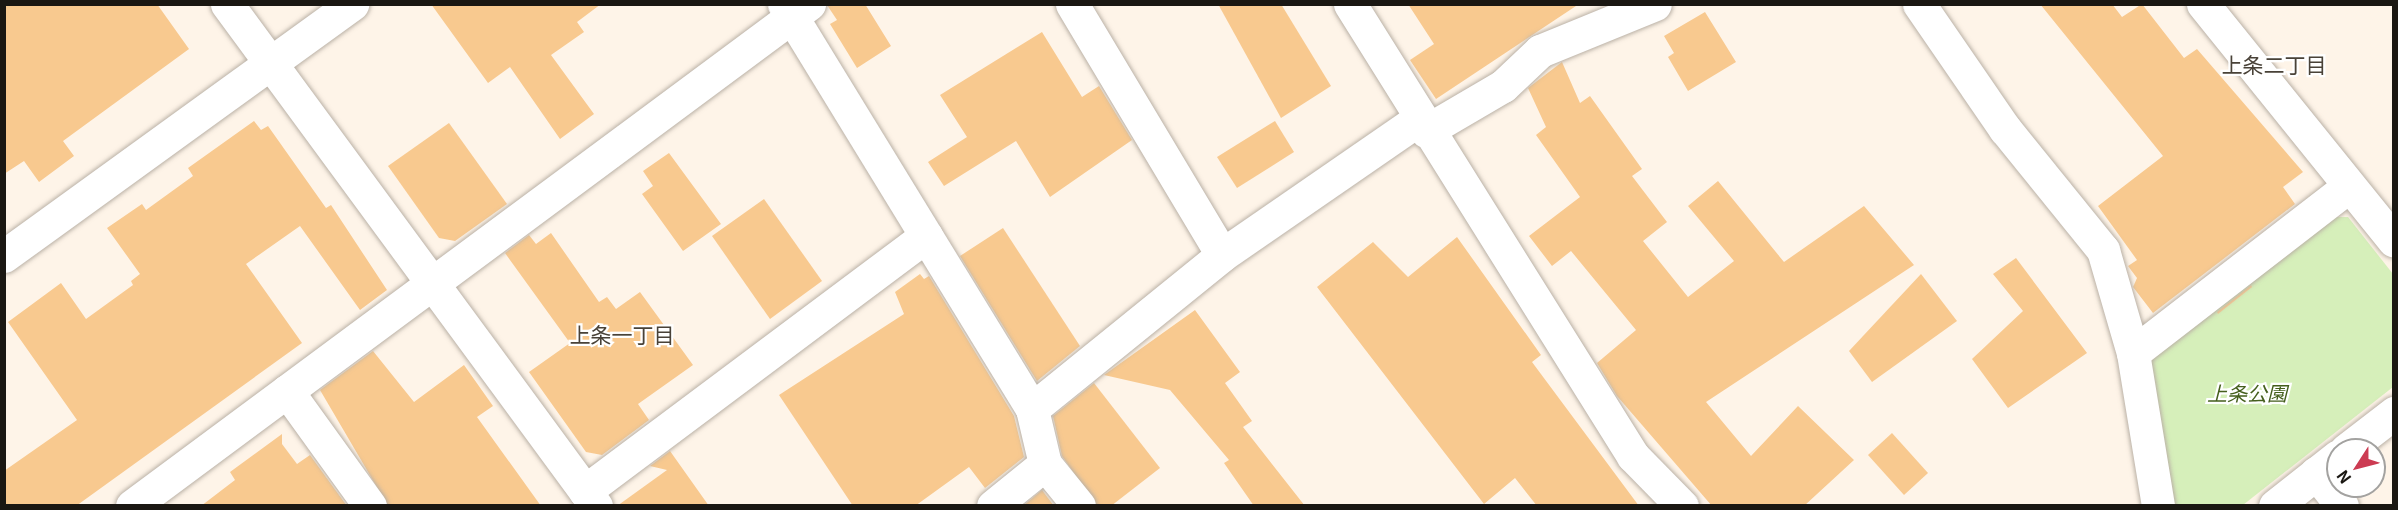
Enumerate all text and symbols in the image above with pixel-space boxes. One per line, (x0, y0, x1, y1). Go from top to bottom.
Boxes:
district label: 上条二丁目 (2222, 51, 2326, 77)
district label: 上条一丁目 (570, 321, 674, 347)
park label: 上条公園 (2207, 380, 2287, 404)
north arrow (2326, 438, 2386, 498)
text: N (2330, 466, 2356, 489)

